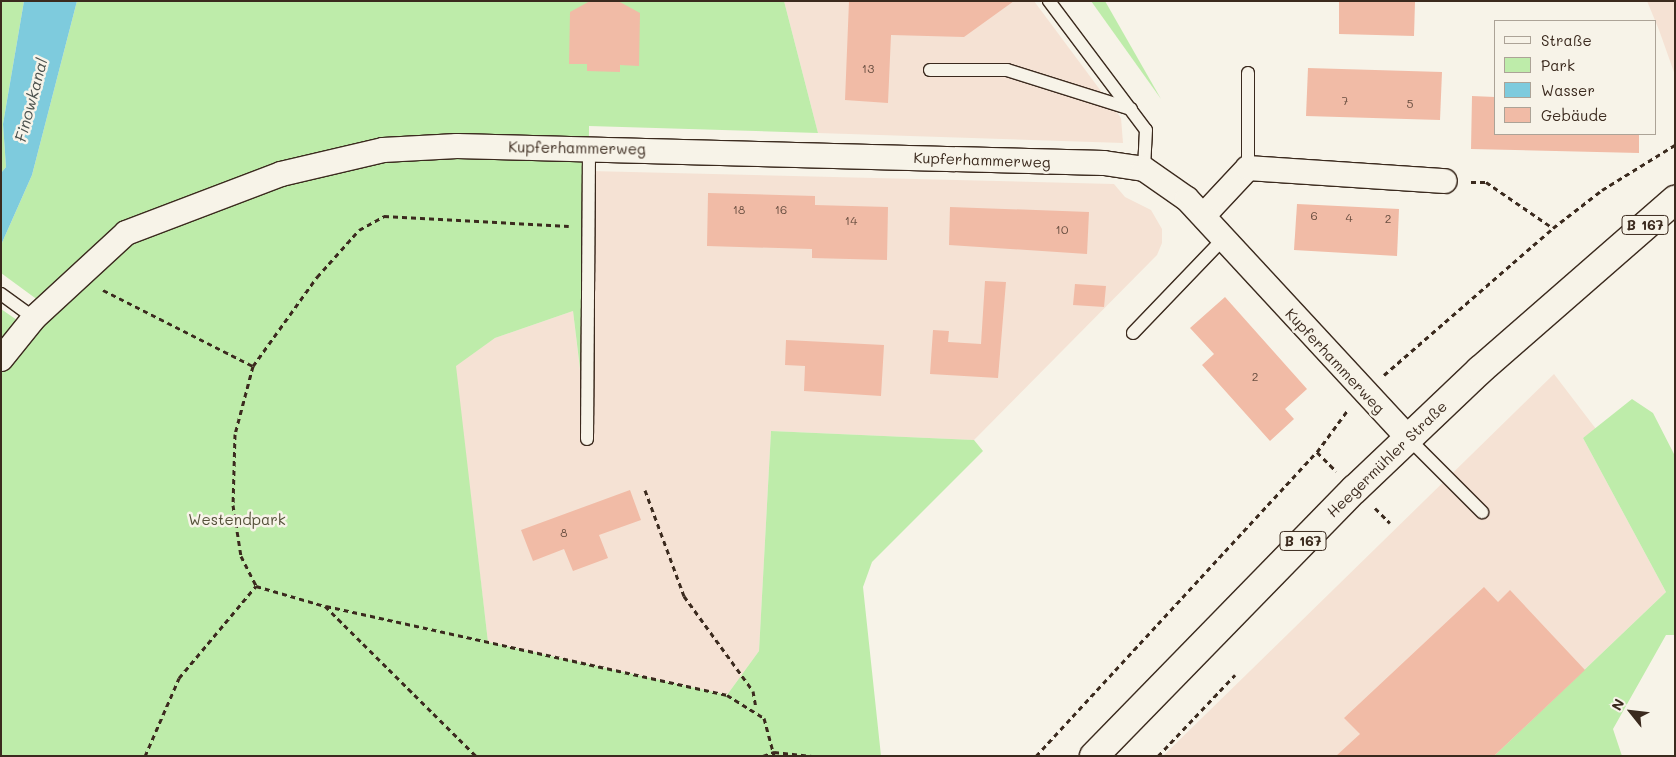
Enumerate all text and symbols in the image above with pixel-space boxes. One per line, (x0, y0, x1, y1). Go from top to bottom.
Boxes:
legend (1494, 20, 1656, 135)
text: Straße (1541, 30, 1592, 50)
text: Park (1541, 55, 1575, 75)
water label: Finowkanal (11, 56, 51, 144)
house number: 13 (862, 62, 874, 76)
text: Wasser (1541, 80, 1595, 100)
house number: 7 (1342, 94, 1348, 108)
house number: 5 (1407, 97, 1413, 111)
text: Gebäude (1541, 105, 1607, 125)
street label: Kupferhammerweg (508, 138, 646, 158)
street label: Kupferhammerweg (913, 149, 1051, 171)
house number: 18 (733, 203, 745, 217)
house number: 16 (775, 203, 787, 217)
house number: 6 (1310, 209, 1318, 223)
house number: 4 (1345, 211, 1353, 225)
house number: 2 (1385, 212, 1391, 226)
house number: 14 (845, 214, 857, 228)
road number: B 167 (1621, 214, 1669, 236)
house number: 10 (1056, 223, 1068, 237)
street label: Kupferhammerweg (1282, 305, 1388, 417)
house number: 2 (1252, 370, 1258, 384)
street label: Heegermühler Straße (1323, 397, 1451, 521)
park label: Westendpark (188, 511, 286, 529)
house number: 8 (560, 526, 568, 540)
road number: B 167 (1279, 530, 1327, 552)
north arrow (1606, 687, 1656, 737)
text: N (1607, 695, 1628, 714)

